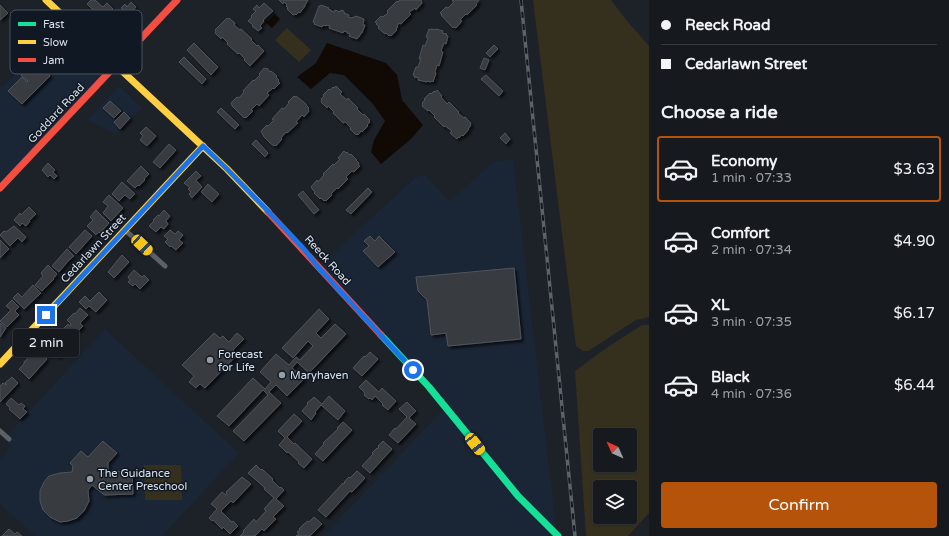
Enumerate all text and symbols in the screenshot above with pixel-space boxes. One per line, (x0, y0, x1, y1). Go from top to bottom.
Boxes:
legend (10, 10, 142, 74)
text: Reeck Road (685, 16, 770, 34)
text: Fast (43, 18, 64, 31)
text: Slow (43, 36, 68, 49)
text: Jam (43, 54, 64, 67)
text: Cedarlawn Street (685, 55, 807, 73)
street label: Goddard Road (25, 81, 87, 146)
text: Choose a ride (661, 101, 778, 123)
icon: car (663, 151, 699, 187)
text: Economy (711, 152, 777, 170)
text: $3.63 (894, 160, 935, 178)
text: 1 min · 07:33 (711, 170, 792, 186)
street label: Cedarlawn Street (58, 211, 129, 286)
icon: car (663, 223, 699, 259)
text: Comfort (711, 224, 770, 242)
car (129, 232, 155, 258)
text: $4.90 (894, 232, 935, 250)
street label: Reeck Road (302, 233, 353, 288)
text: 2 min · 07:34 (711, 242, 792, 258)
icon: car (663, 295, 699, 331)
text: XL (711, 296, 730, 314)
text: $6.17 (894, 304, 935, 322)
route end (37, 306, 55, 324)
text: 3 min · 07:35 (711, 314, 792, 330)
callout: 2 min (13, 329, 79, 357)
text: 2 min (29, 335, 63, 351)
place label: Forecast for Life (218, 348, 263, 374)
marker: Forecast for Life (205, 355, 215, 365)
route start (404, 361, 422, 379)
icon: car (663, 367, 699, 403)
text: Black (711, 368, 750, 386)
place label: Maryhaven (290, 369, 348, 382)
marker: Maryhaven (277, 370, 287, 380)
text: $6.44 (894, 376, 935, 394)
text: 4 min · 07:36 (711, 386, 792, 402)
north arrow (593, 428, 637, 472)
map controls (593, 428, 637, 524)
car (463, 431, 487, 457)
place label: The Guidance Center Preschool (98, 467, 187, 493)
marker: The Guidance Center Preschool (85, 474, 95, 484)
button: layers (593, 480, 637, 524)
button: Confirm (661, 482, 937, 528)

